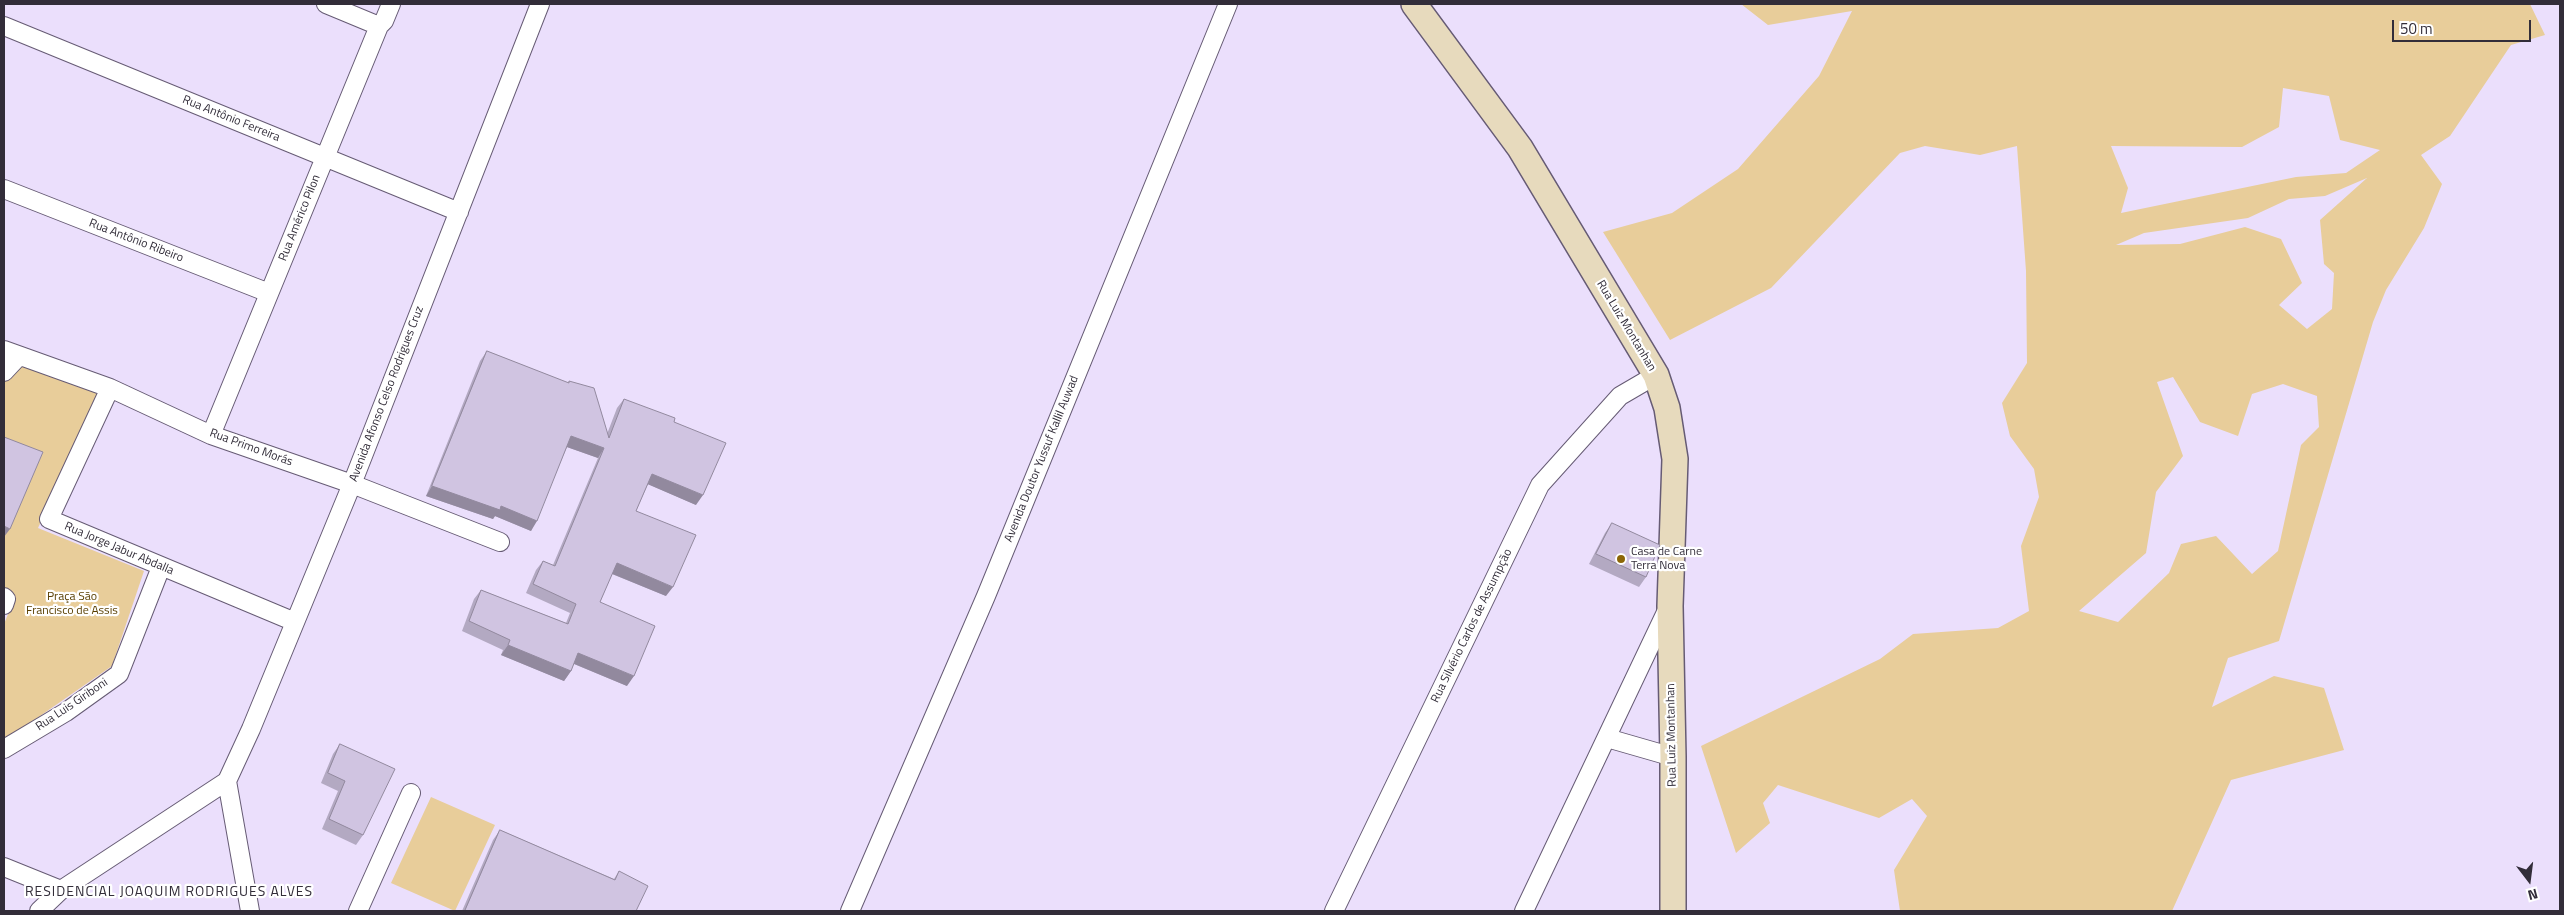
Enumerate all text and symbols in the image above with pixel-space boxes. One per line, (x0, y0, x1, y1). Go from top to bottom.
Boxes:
scale bar (2394, 10, 2533, 42)
text: 50 m (2400, 17, 2433, 40)
street label: Rua Antônio Ferreira (180, 93, 282, 145)
street label: Rua Américo Pilon (276, 173, 324, 263)
street label: Rua Antônio Ribeiro (87, 216, 185, 266)
street label: Rua Luiz Montanhan (1593, 278, 1659, 374)
street label: Avenida Afonso Celso Rodrigues Cruz (347, 304, 427, 484)
street label: Avenida Doutor Yussuf Kallil Auwad (1002, 374, 1082, 544)
street label: Rua Primo Morás (207, 426, 295, 470)
street label: Rua Jorge Jabur Abdalla (62, 519, 176, 579)
place label: Casa de Carne Terra Nova (1631, 545, 1702, 573)
street label: Rua Silvério Carlos de Assumpção (1428, 547, 1516, 705)
marker: Casa de Carne Terra Nova (1615, 553, 1627, 565)
park label: Praça São Francisco de Assis (26, 590, 118, 618)
street label: Rua Luis Giriboni (33, 676, 111, 734)
street label: Rua Luiz Montanhan (1664, 683, 1680, 787)
north arrow (2504, 855, 2554, 905)
text: N (2526, 884, 2540, 906)
district label: RESIDENCIAL JOAQUIM RODRIGUES ALVES (21, 885, 317, 901)

